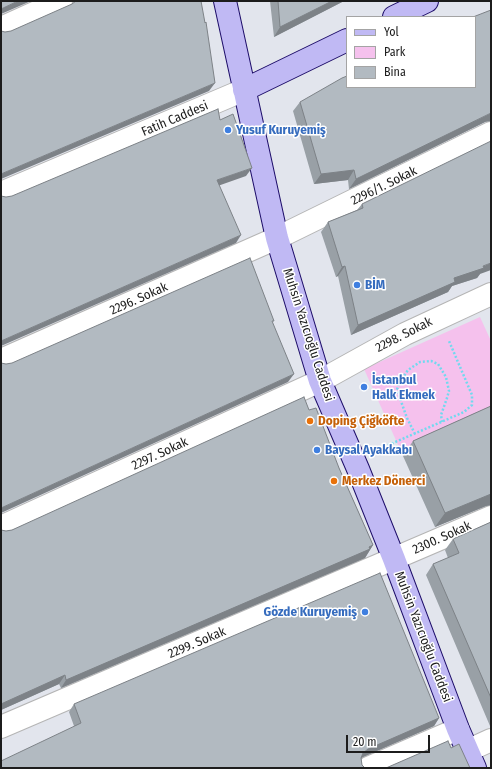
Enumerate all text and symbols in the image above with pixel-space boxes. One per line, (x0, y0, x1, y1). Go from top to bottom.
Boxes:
legend (346, 16, 476, 88)
text: Yol (384, 25, 399, 39)
text: Park (384, 45, 405, 59)
text: Bina (384, 65, 406, 79)
street label: Fatih Caddesi (139, 98, 211, 140)
place label: Yusuf Kuruyemiş (236, 122, 326, 138)
marker: Yusuf Kuruyemiş (223, 125, 233, 135)
street label: 2296/1. Sokak (348, 163, 420, 209)
street label: Muhsin Yazıcıoğlu Caddesi (279, 267, 337, 403)
place label: BİM (365, 277, 385, 293)
street label: 2296. Sokak (108, 279, 170, 319)
marker: BİM (352, 280, 362, 290)
street label: 2298. Sokak (373, 314, 435, 356)
place label: İstanbul Halk Ekmek (372, 372, 435, 403)
marker: İstanbul Halk Ekmek (359, 382, 369, 392)
place label: Doping Çiğköfte (318, 413, 404, 429)
marker: Doping Çiğköfte (305, 416, 315, 426)
street label: 2297. Sokak (129, 434, 191, 474)
place label: Baysal Ayakkabı (325, 442, 412, 458)
marker: Baysal Ayakkabı (312, 445, 322, 455)
place label: Merkez Dönerci (342, 473, 425, 489)
marker: Merkez Dönerci (329, 476, 339, 486)
street label: 2300. Sokak (410, 518, 474, 558)
street label: Muhsin Yazıcıoğlu Caddesi (391, 569, 455, 705)
place label: Gözde Kuruyemiş (264, 604, 357, 620)
marker: Gözde Kuruyemiş (360, 607, 370, 617)
street label: 2299. Sokak (166, 624, 228, 662)
scale bar (348, 727, 432, 753)
text: 20 m (353, 735, 377, 749)

